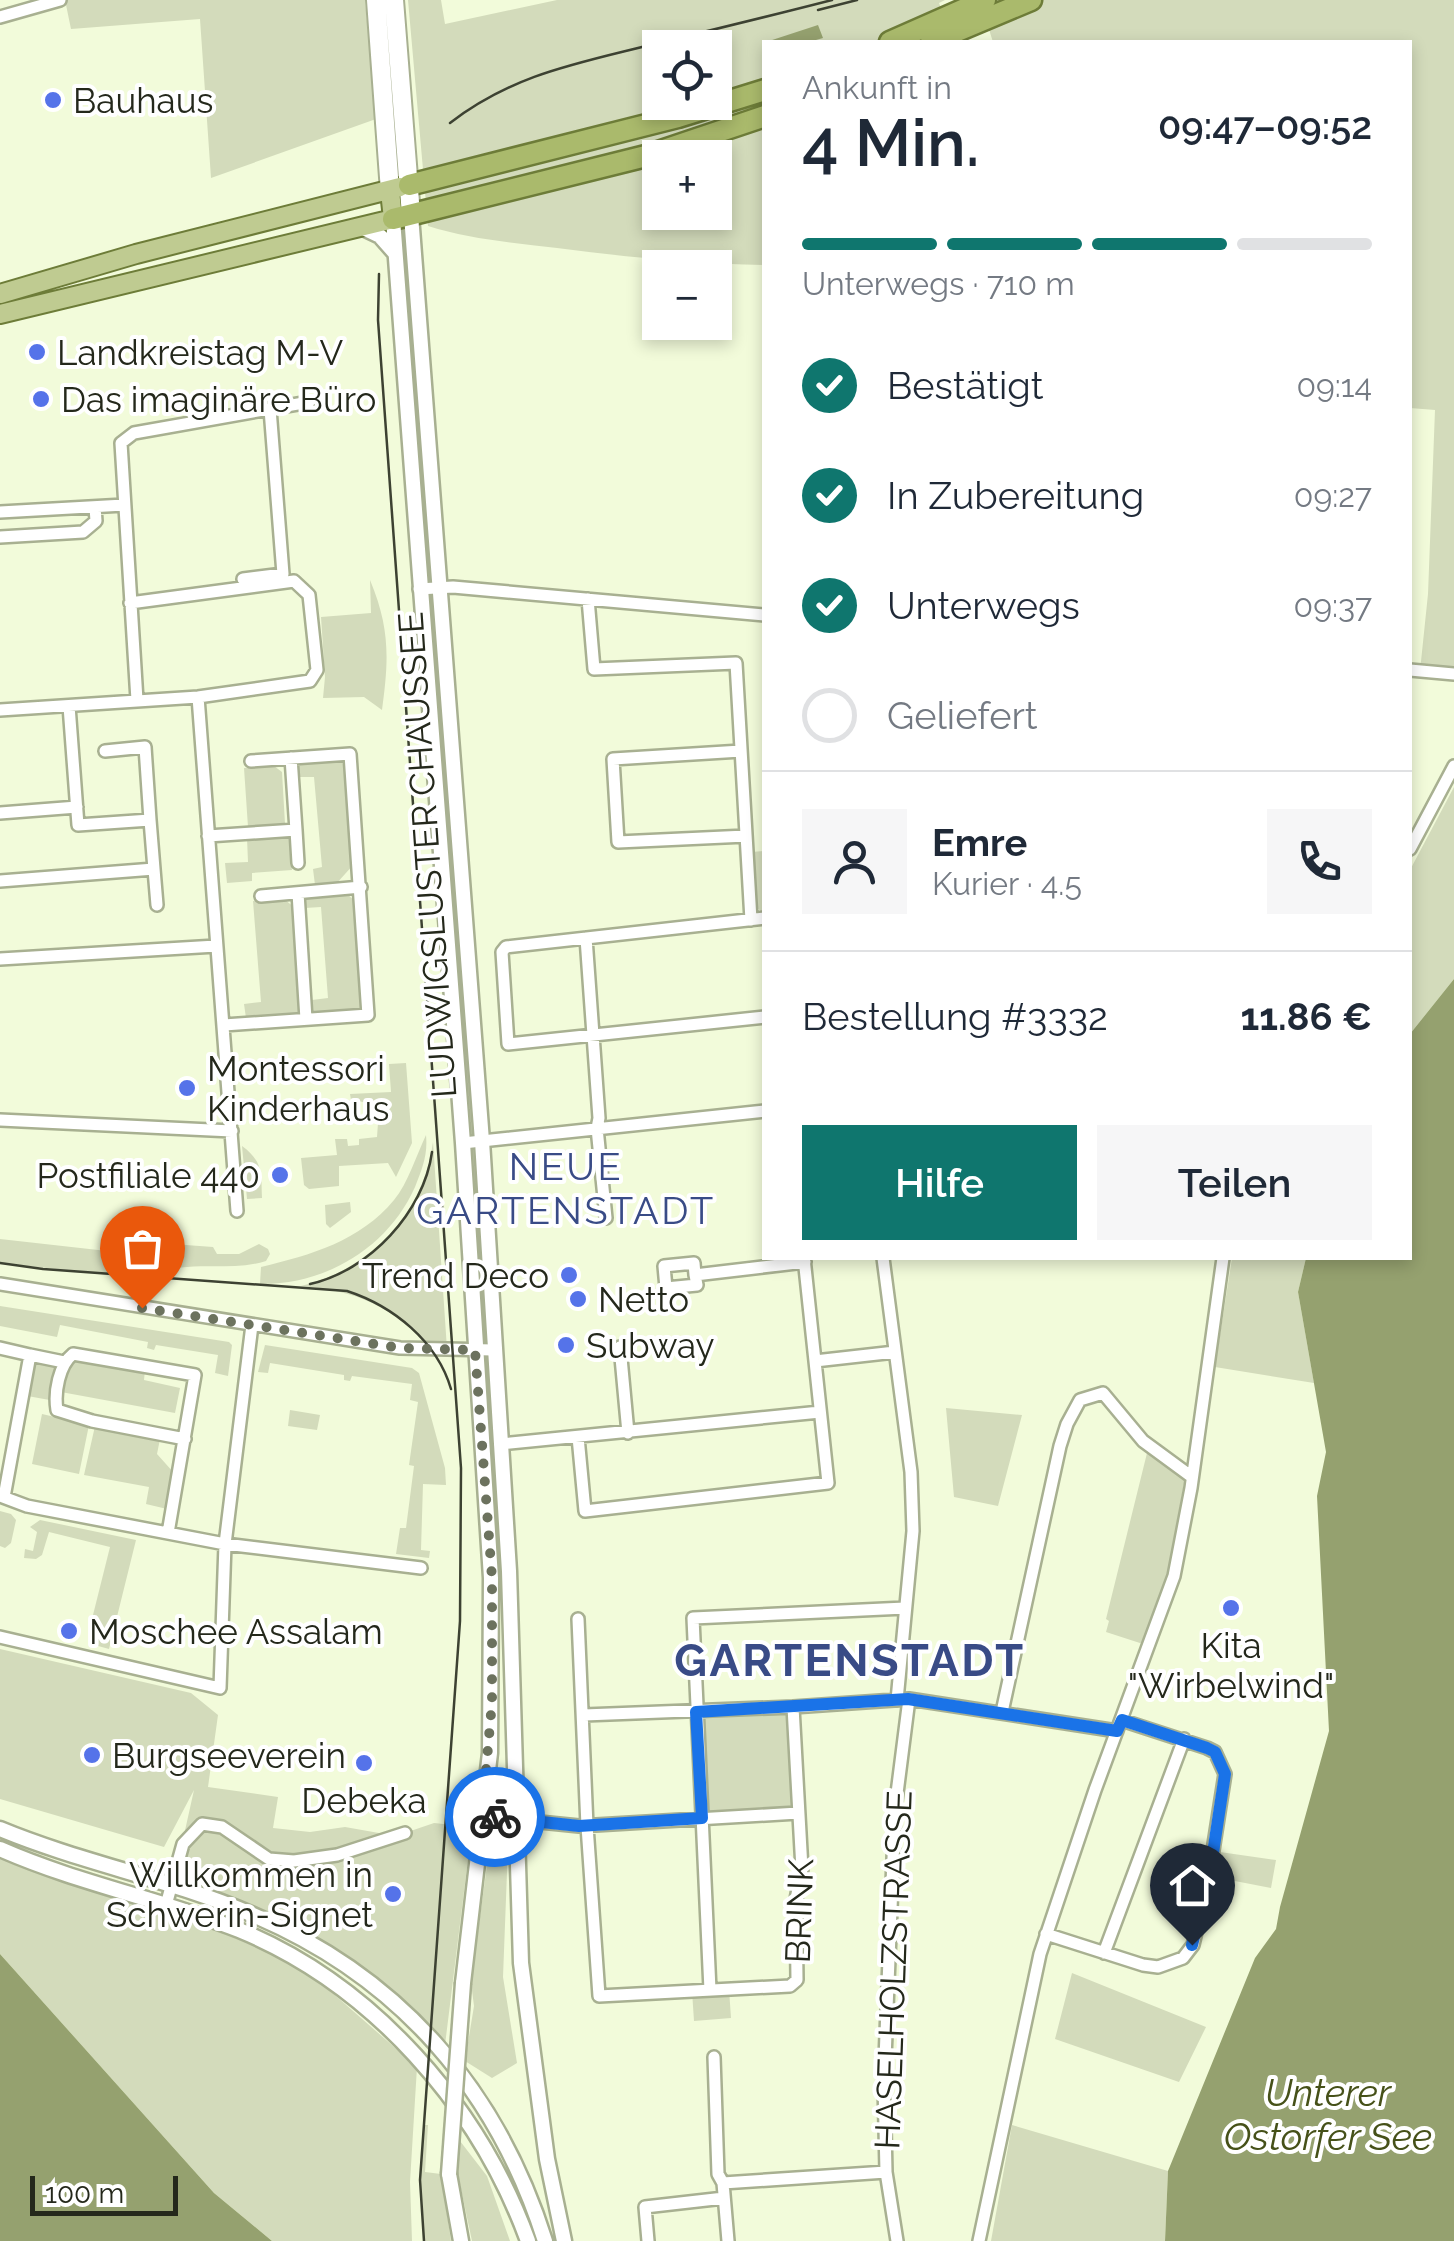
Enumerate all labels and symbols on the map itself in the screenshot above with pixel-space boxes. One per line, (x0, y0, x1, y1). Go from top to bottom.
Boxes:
place label: Bauhaus (73, 80, 213, 121)
marker: Bauhaus (42, 89, 64, 111)
place label: Landkreistag M-V (57, 332, 344, 373)
marker: Landkreistag M-V (26, 341, 48, 363)
place label: Das imaginäre Büro (61, 379, 376, 420)
marker: Das imaginäre Büro (30, 388, 52, 410)
street label: LUDWIGSLUSTER CHAUSSEE (390, 611, 464, 1099)
place label: Montessori Kinderhaus (207, 1048, 389, 1129)
marker: Montessori Kinderhaus (176, 1077, 198, 1099)
district label: NEUE GARTENSTADT (416, 1144, 716, 1233)
place label: Postfiliale 440 (37, 1155, 260, 1196)
marker: Postfiliale 440 (269, 1164, 291, 1186)
pin (100, 1206, 185, 1309)
place label: Trend Deco (362, 1255, 549, 1296)
marker: Trend Deco (558, 1264, 580, 1286)
place label: Netto (598, 1279, 689, 1320)
marker: Netto (567, 1288, 589, 1310)
place label: Subway (586, 1325, 715, 1366)
marker: Subway (555, 1334, 577, 1356)
marker: Kita "Wirbelwind" (1220, 1597, 1242, 1619)
place label: Moschee Assalam (89, 1611, 383, 1652)
marker: Moschee Assalam (58, 1620, 80, 1642)
place label: Kita "Wirbelwind" (1128, 1625, 1334, 1706)
district label: GARTENSTADT (674, 1634, 1026, 1687)
place label: Burgseeverein (112, 1735, 346, 1776)
marker: Burgseeverein (81, 1744, 103, 1766)
marker: Debeka (353, 1752, 375, 1774)
courier (445, 1767, 545, 1867)
place label: Debeka (301, 1780, 427, 1821)
street label: HASELHOLZSTRASSE (866, 1790, 920, 2150)
pin (1150, 1843, 1235, 1946)
place label: Willkommen in Schwerin-Signet (106, 1854, 373, 1935)
street label: BRINK (777, 1858, 821, 1964)
marker: Willkommen in Schwerin-Signet (382, 1883, 404, 1905)
water label: Unterer Ostorfer See (1224, 2070, 1432, 2159)
scale bar (30, 2171, 178, 2216)

